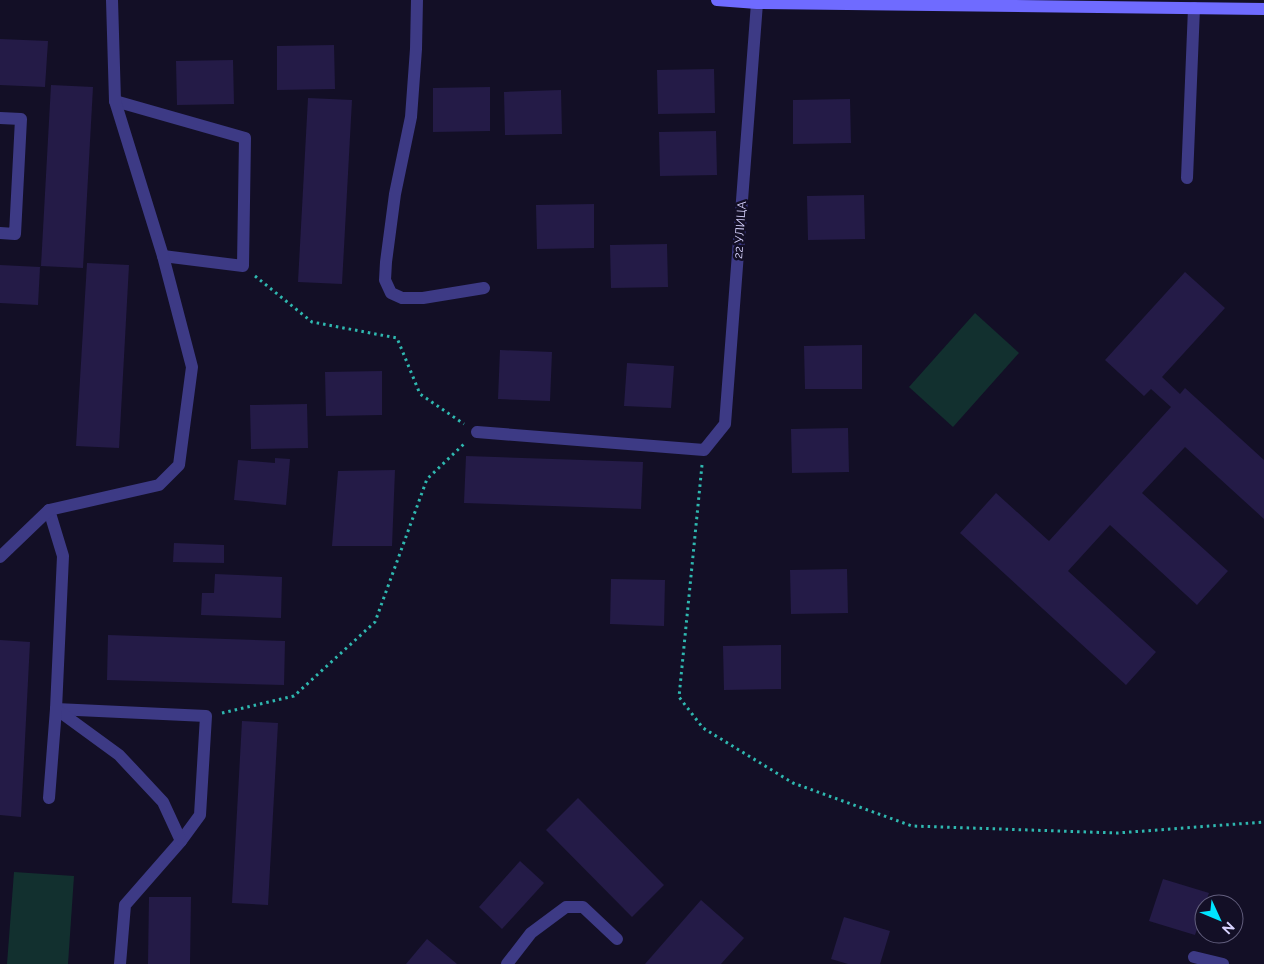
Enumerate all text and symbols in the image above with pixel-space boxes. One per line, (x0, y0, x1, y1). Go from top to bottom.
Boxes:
street label: 22 УЛИЦА (731, 201, 749, 259)
north arrow (1194, 894, 1244, 944)
text: N (1219, 919, 1238, 937)

